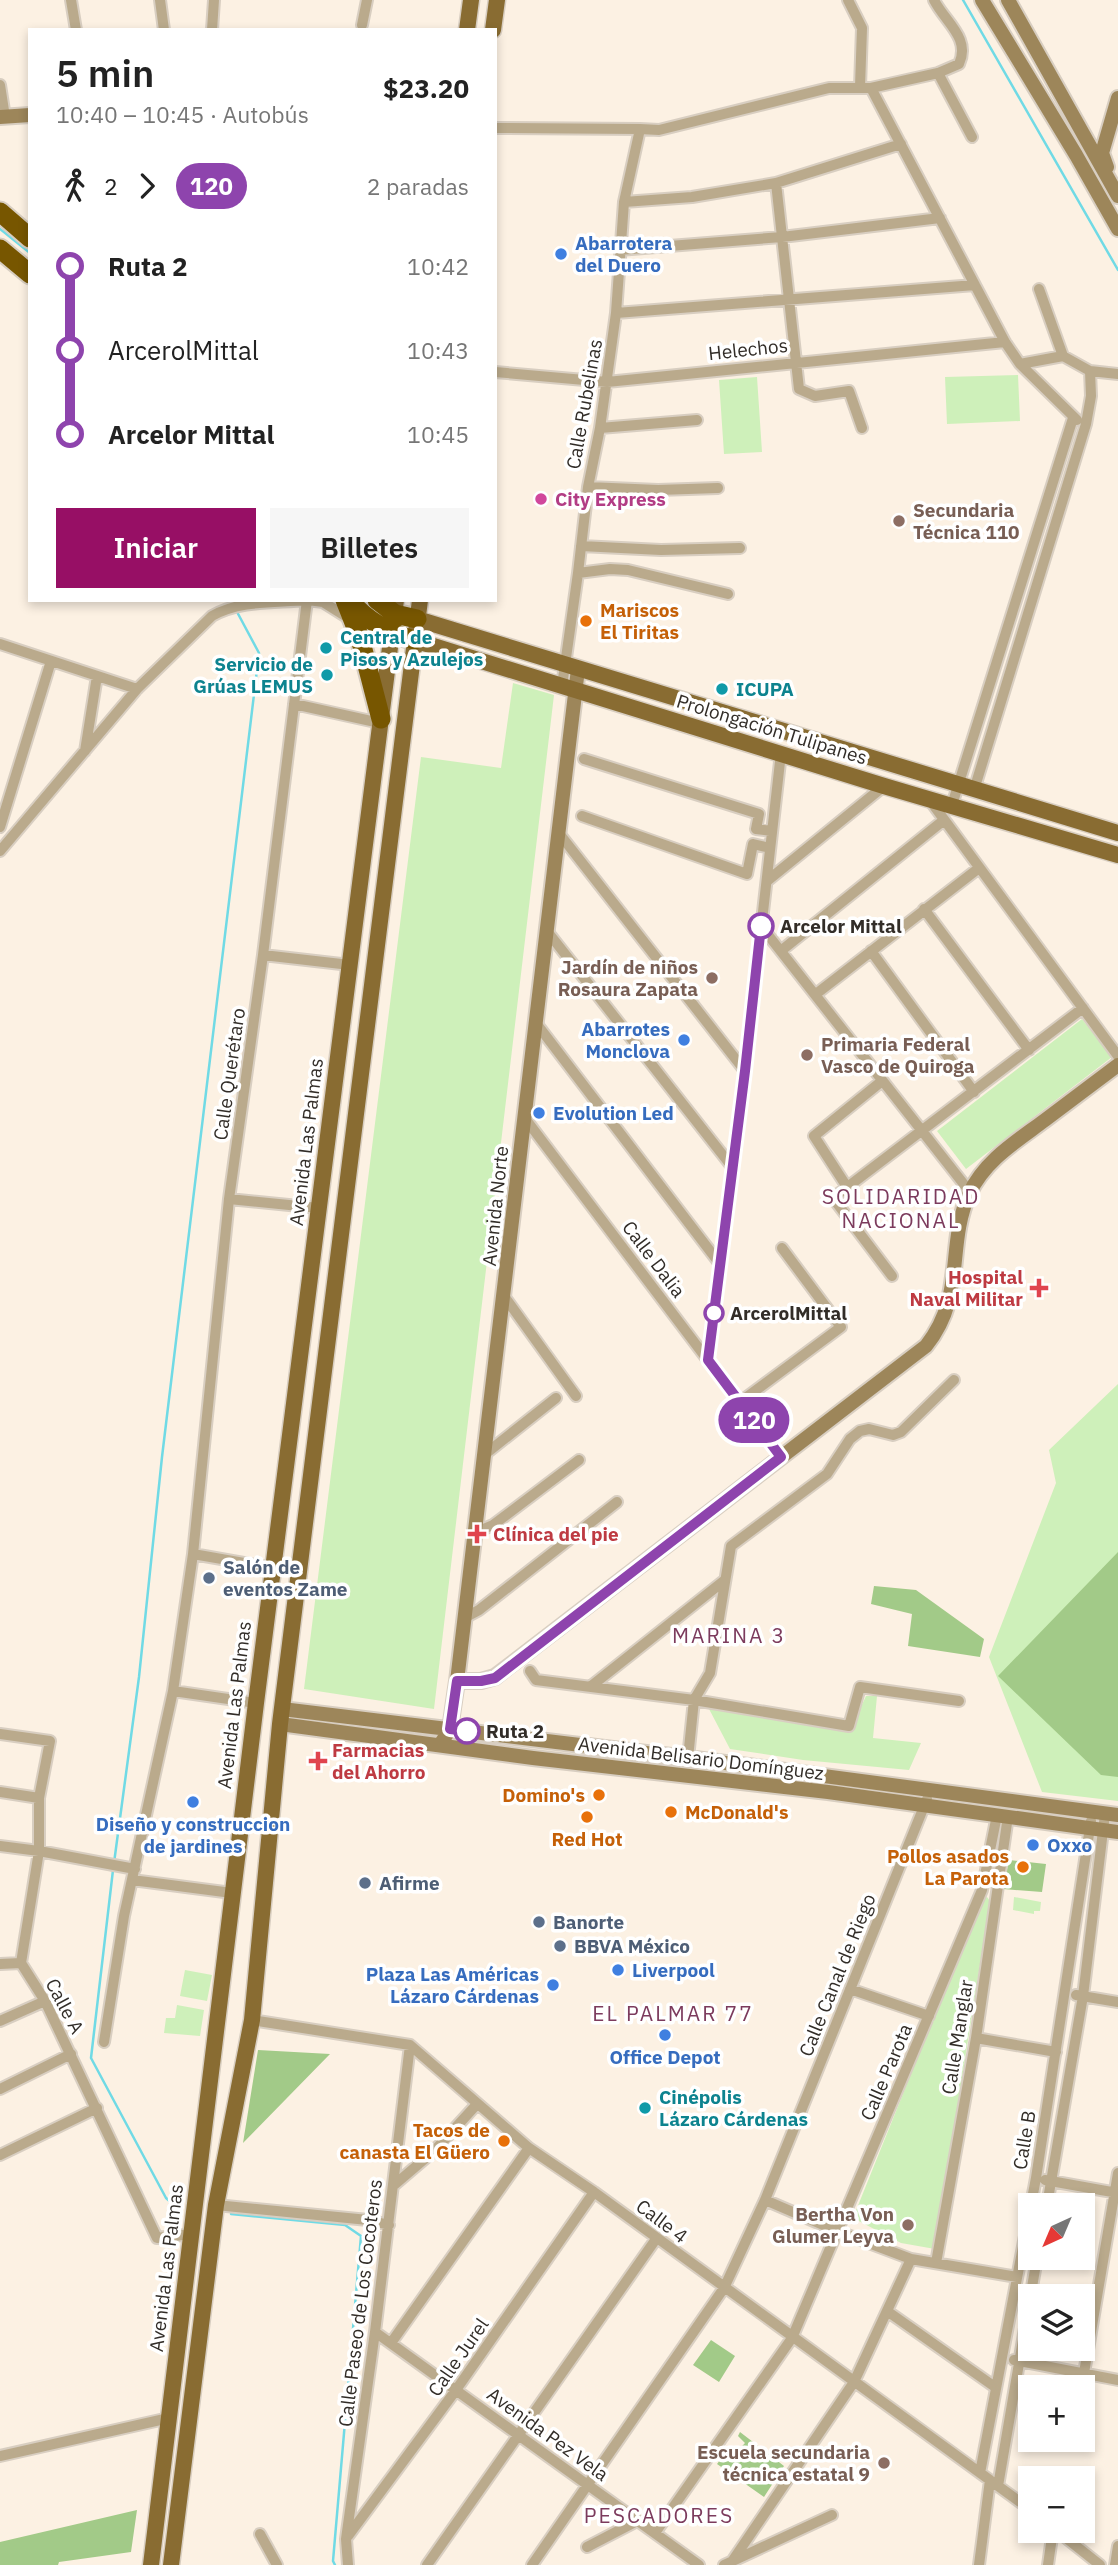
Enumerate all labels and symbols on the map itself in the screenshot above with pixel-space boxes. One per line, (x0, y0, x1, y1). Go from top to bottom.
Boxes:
place label: Abarrotera del Duero (575, 231, 673, 277)
marker: Abarrotera del Duero (553, 246, 569, 262)
street label: Helechos (707, 333, 789, 365)
street label: Calle Rubelinas (561, 337, 607, 471)
place label: City Express (555, 487, 666, 511)
marker: City Express (533, 491, 549, 507)
place label: Secundaria Técnica 110 (913, 498, 1019, 544)
marker: Secundaria Técnica 110 (891, 513, 907, 529)
place label: Mariscos El Tiritas (600, 598, 679, 644)
marker: Mariscos El Tiritas (578, 613, 594, 629)
place label: Central de Pisos y Azulejos (340, 625, 483, 671)
marker: Central de Pisos y Azulejos (318, 640, 334, 656)
place label: Servicio de Grúas LEMUS (193, 652, 313, 698)
marker: Servicio de Grúas LEMUS (319, 667, 335, 683)
place label: ICUPA (736, 677, 794, 701)
marker: ICUPA (714, 681, 730, 697)
street label: Prolongación Tulipanes (674, 689, 870, 769)
marker: Arcelor Mittal (748, 913, 774, 939)
place label: Arcelor Mittal (780, 914, 902, 938)
place label: Jardín de niños Rosaura Zapata (558, 955, 698, 1001)
marker: Jardín de niños Rosaura Zapata (704, 970, 720, 986)
street label: Calle Querétaro (208, 1006, 250, 1142)
place label: Abarrotes Monclova (581, 1017, 670, 1063)
marker: Abarrotes Monclova (676, 1032, 692, 1048)
place label: Primaria Federal Vasco de Quiroga (821, 1032, 975, 1078)
marker: Primaria Federal Vasco de Quiroga (799, 1047, 815, 1063)
street label: Avenida Las Palmas (284, 1057, 328, 1227)
place label: Evolution Led (553, 1101, 674, 1125)
marker: Evolution Led (531, 1105, 547, 1121)
street label: Avenida Norte (477, 1145, 513, 1267)
district label: SOLIDARIDAD NACIONAL (822, 1182, 980, 1234)
street label: Calle Dalia (617, 1216, 691, 1302)
place label: Hospital Naval Militar (910, 1265, 1023, 1311)
marker: Hospital Naval Militar (1029, 1278, 1049, 1298)
place label: ArcerolMittal (730, 1301, 847, 1325)
marker: ArcerolMittal (704, 1303, 724, 1323)
line badge: 120 (714, 1397, 794, 1443)
place label: Clínica del pie (493, 1522, 619, 1546)
marker: Clínica del pie (467, 1524, 487, 1544)
place label: Salón de eventos Zame (223, 1555, 348, 1601)
marker: Salón de eventos Zame (201, 1570, 217, 1586)
street label: Avenida Las Palmas (212, 1620, 256, 1790)
district label: MARINA 3 (672, 1621, 786, 1649)
marker: Ruta 2 (454, 1718, 480, 1744)
place label: Ruta 2 (486, 1719, 544, 1743)
street label: Avenida Belisario Domínguez (577, 1731, 825, 1785)
place label: Farmacias del Ahorro (332, 1738, 426, 1784)
marker: Farmacias del Ahorro (310, 1753, 326, 1769)
place label: Domino's (502, 1783, 585, 1807)
marker: Domino's (591, 1787, 607, 1803)
marker: Diseño y construccion de jardines (185, 1794, 201, 1810)
place label: McDonald's (685, 1800, 788, 1824)
marker: McDonald's (663, 1804, 679, 1820)
marker: Red Hot (579, 1809, 595, 1825)
place label: Diseño y construccion de jardines (96, 1812, 290, 1858)
place label: Red Hot (552, 1827, 622, 1851)
place label: Oxxo (1047, 1833, 1093, 1857)
marker: Oxxo (1025, 1837, 1041, 1853)
place label: Pollos asados La Parota (887, 1844, 1009, 1890)
marker: Pollos asados La Parota (1015, 1859, 1031, 1875)
place label: Afirme (379, 1871, 440, 1895)
marker: Afirme (357, 1875, 373, 1891)
street label: Calle Canal de Riego (793, 1890, 881, 2060)
place label: Banorte (553, 1910, 624, 1934)
marker: Banorte (531, 1914, 547, 1930)
place label: BBVA México (574, 1934, 690, 1958)
marker: BBVA México (552, 1938, 568, 1954)
place label: Liverpool (632, 1958, 715, 1982)
place label: Plaza Las Américas Lázaro Cárdenas (366, 1962, 539, 2008)
marker: Liverpool (610, 1962, 626, 1978)
street label: Calle A (40, 1974, 90, 2038)
marker: Plaza Las Américas Lázaro Cárdenas (545, 1977, 561, 1993)
street label: Calle Manglar (936, 1978, 978, 2096)
district label: EL PALMAR 77 (592, 1999, 754, 2027)
street label: Calle Parota (855, 2020, 917, 2124)
marker: Office Depot (657, 2027, 673, 2043)
place label: Office Depot (609, 2045, 721, 2069)
place label: Cinépolis Lázaro Cárdenas (659, 2085, 808, 2131)
marker: Cinépolis Lázaro Cárdenas (637, 2100, 653, 2116)
street label: Calle B (1007, 2109, 1041, 2171)
place label: Tacos de canasta El Güero (340, 2118, 490, 2164)
marker: Tacos de canasta El Güero (496, 2133, 512, 2149)
street label: Calle Paseo de Los Cocoteros (333, 2178, 387, 2428)
street label: Avenida Las Palmas (144, 2183, 188, 2353)
north arrow (1018, 2193, 1096, 2270)
street label: Calle 4 (631, 2194, 693, 2248)
place label: Bertha Von Glumer Leyva (772, 2202, 894, 2248)
marker: Bertha Von Glumer Leyva (900, 2217, 916, 2233)
street label: Calle Jurel (422, 2313, 494, 2401)
street label: Avenida Pez Vela (483, 2382, 613, 2486)
place label: Escuela secundaria técnica estatal 9 (697, 2440, 870, 2486)
marker: Escuela secundaria técnica estatal 9 (876, 2455, 892, 2471)
district label: PESCADORES (584, 2501, 734, 2529)

